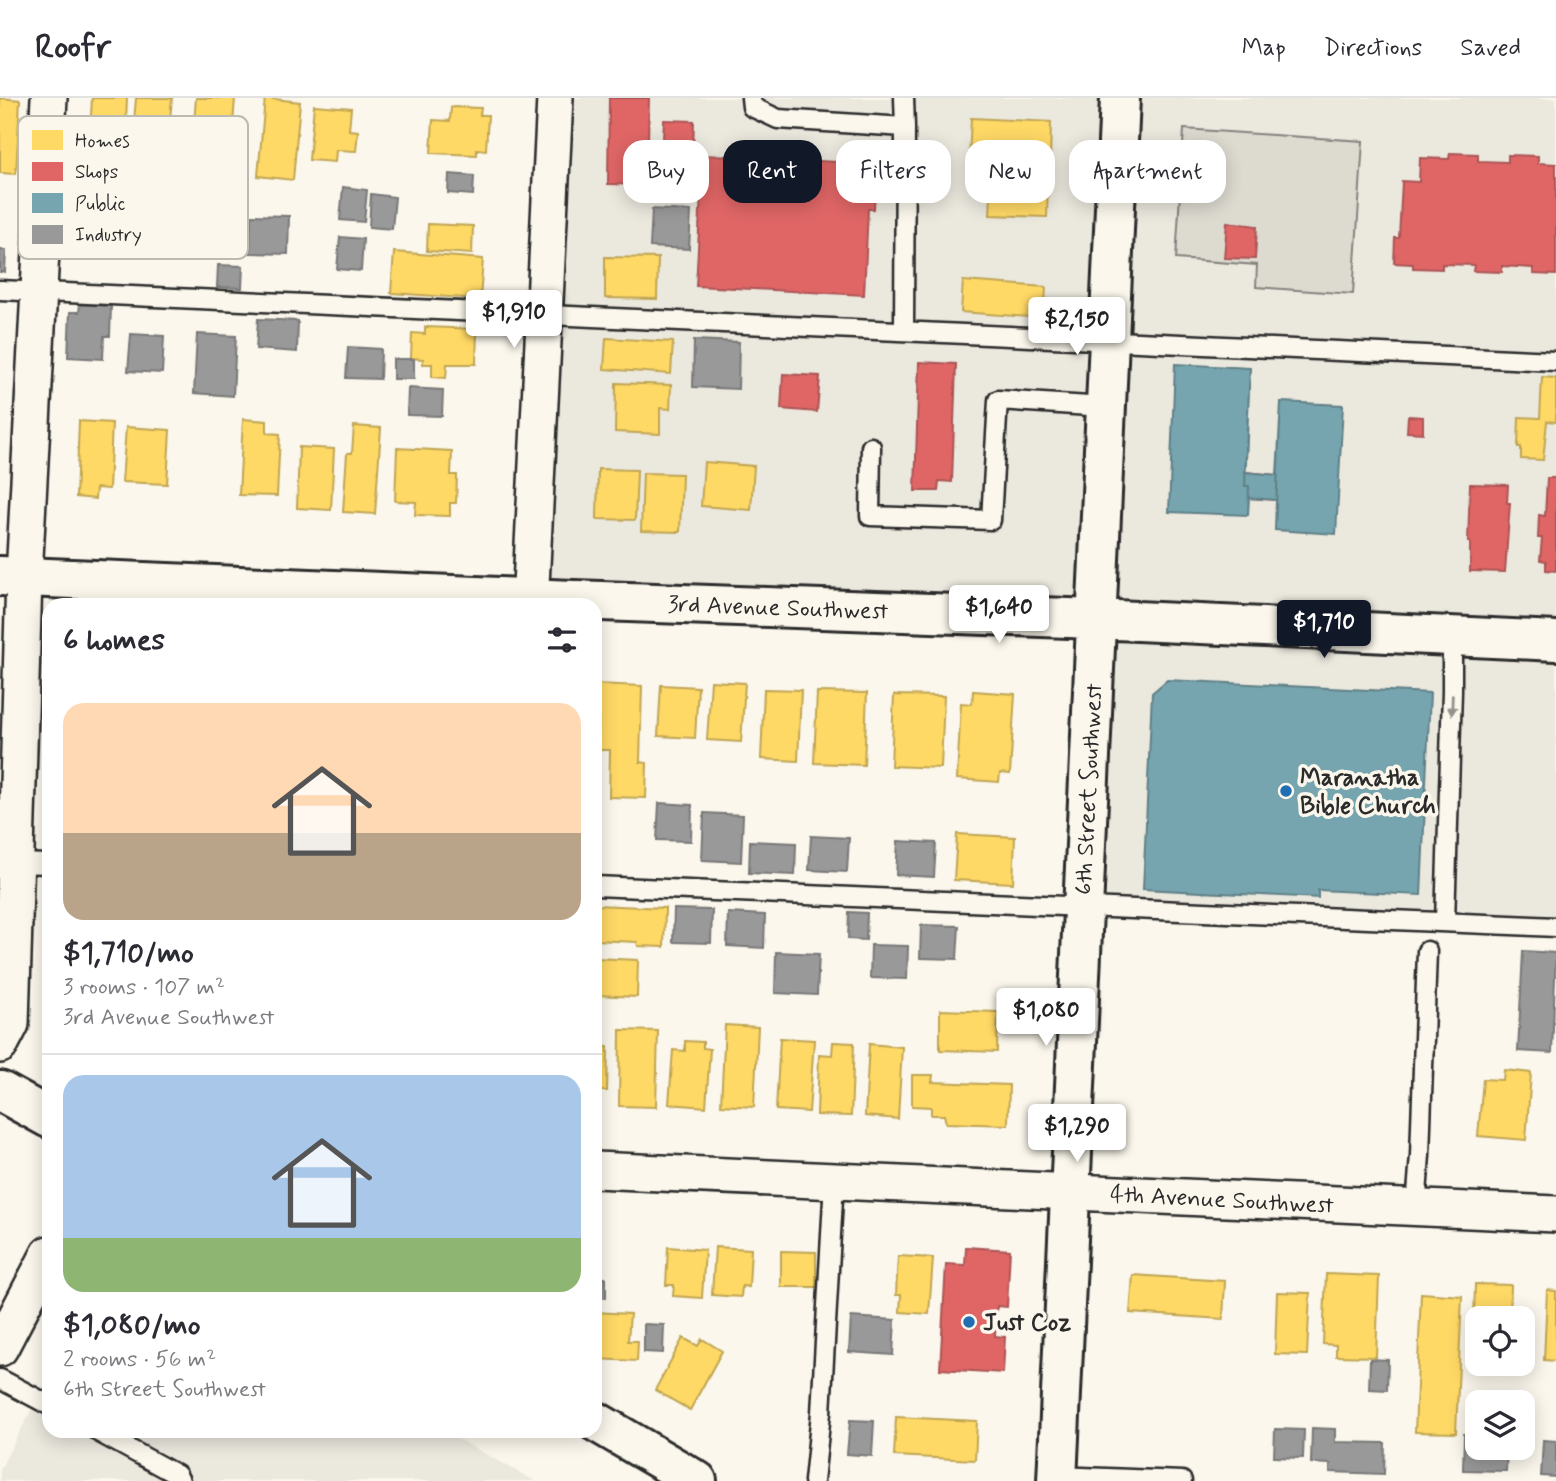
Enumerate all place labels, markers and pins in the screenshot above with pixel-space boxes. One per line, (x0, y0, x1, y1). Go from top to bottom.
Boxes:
pin: $1,910 (457, 290, 571, 350)
pin: $2,150 (1020, 298, 1134, 357)
pin: $1,640 (942, 586, 1056, 645)
pin: $1,710 (1267, 601, 1381, 660)
place label: Maranatha Bible Church (1300, 763, 1436, 822)
marker: Maranatha Bible Church (1278, 783, 1294, 799)
pin: $1,080 (989, 988, 1103, 1048)
pin: $1,290 (1020, 1104, 1134, 1164)
place label: Just Coz (983, 1308, 1071, 1339)
marker: Just Coz (961, 1314, 977, 1330)

